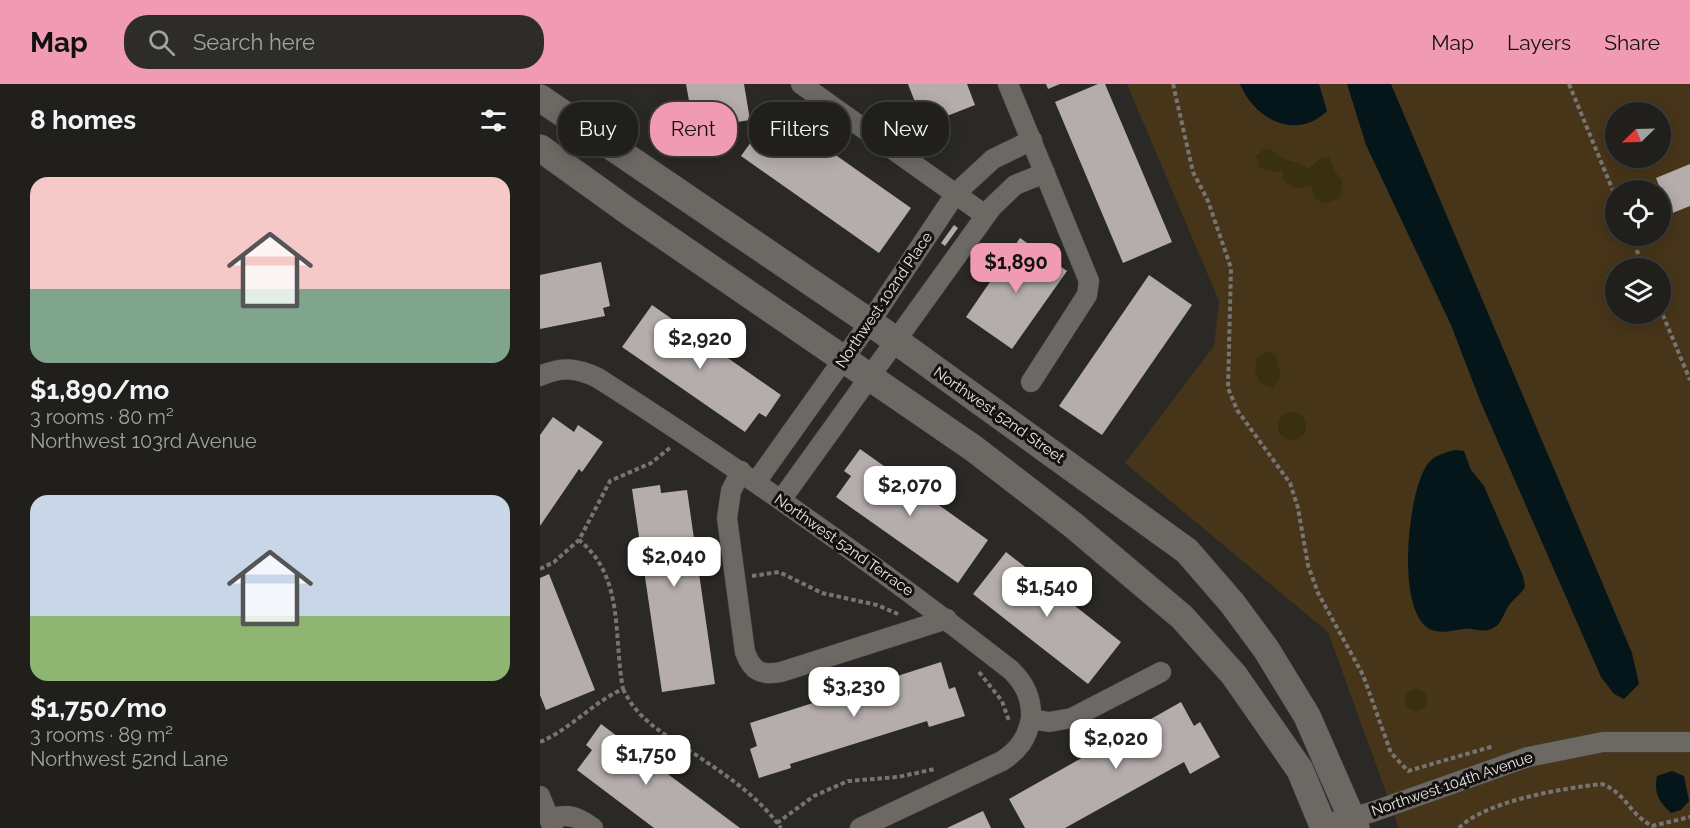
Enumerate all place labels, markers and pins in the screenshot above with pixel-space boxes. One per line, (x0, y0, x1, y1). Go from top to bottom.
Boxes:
pin: $1,890 (967, 243, 1065, 294)
pin: $2,920 (651, 319, 749, 370)
pin: $2,070 (861, 466, 959, 517)
pin: $2,040 (625, 537, 723, 588)
pin: $1,540 (998, 567, 1096, 618)
pin: $3,230 (805, 667, 903, 718)
pin: $2,020 (1067, 719, 1165, 770)
pin: $1,750 (597, 735, 695, 786)

